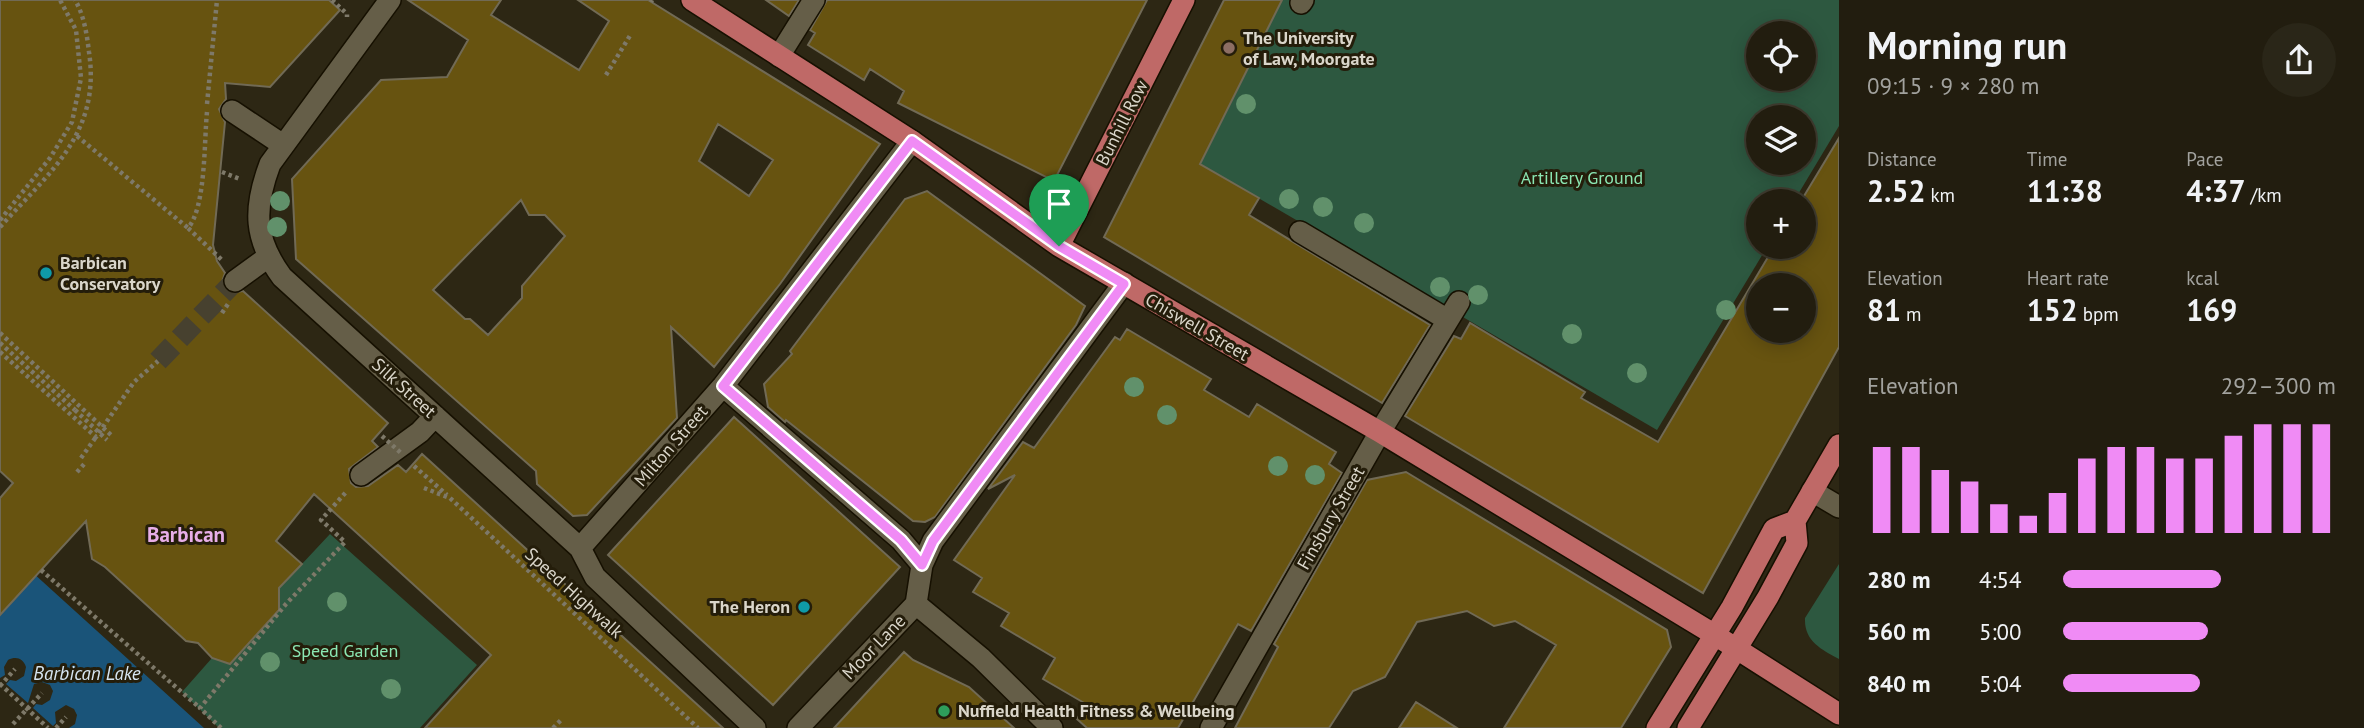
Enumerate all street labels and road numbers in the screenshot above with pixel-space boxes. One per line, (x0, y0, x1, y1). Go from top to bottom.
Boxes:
street label: Bunhill Row (1090, 76, 1153, 169)
street label: Chiswell Street (1141, 288, 1253, 366)
street label: Silk Street (367, 353, 441, 422)
street label: Milton Street (629, 400, 712, 491)
street label: Finsbury Street (1292, 462, 1369, 574)
street label: Speed Highwalk (520, 542, 629, 643)
street label: Moor Lane (837, 609, 910, 684)

